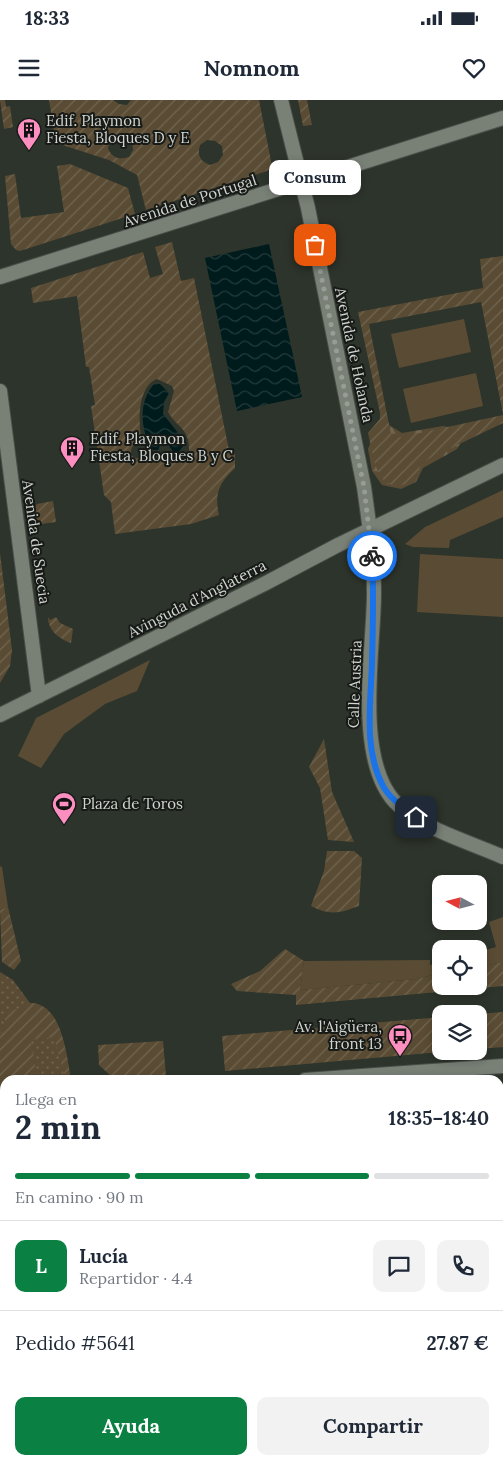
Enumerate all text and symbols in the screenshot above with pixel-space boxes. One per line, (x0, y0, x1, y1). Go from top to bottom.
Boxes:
text: 18:33 (25, 6, 70, 30)
icon: menu (15, 54, 43, 82)
text: Nomnom (204, 54, 299, 82)
icon: heart (460, 54, 488, 82)
place label: Edif. Playmon Fiesta, Bloques D y E (46, 111, 190, 147)
building icon: Edif. Playmon Fiesta, Bloques D y E (16, 117, 42, 151)
callout: Consum (269, 160, 361, 195)
text: Consum (284, 167, 346, 187)
street label: Avenida de Portugal (120, 170, 259, 231)
pin (294, 224, 336, 266)
icon: bag (301, 231, 329, 259)
street label: Avenida de Holanda (331, 285, 378, 424)
place label: Edif. Playmon Fiesta, Bloques B y C (90, 429, 234, 465)
building icon: Edif. Playmon Fiesta, Bloques B y C (59, 435, 85, 469)
street label: Avenida de Suecia (18, 478, 55, 605)
courier (347, 531, 397, 581)
icon: bike (358, 542, 386, 570)
street label: Avinguda d'Anglaterra (124, 555, 269, 642)
street label: Calle Austria (343, 639, 366, 728)
sports icon: Plaza de Toros (51, 791, 77, 825)
place label: Plaza de Toros (82, 794, 183, 813)
pin (395, 796, 437, 838)
icon: home (402, 803, 430, 831)
north arrow (432, 875, 488, 930)
map controls (432, 875, 487, 1060)
button: locate (432, 940, 487, 995)
button: layers (432, 1005, 487, 1060)
place label: Av. l'Aigüera, front 13 (294, 1017, 382, 1053)
bus stop icon: Av. l'Aigüera, front 13 (387, 1023, 413, 1057)
text: Llega en (15, 1089, 77, 1109)
text: 18:35–18:40 (388, 1106, 489, 1130)
text: 2 min (15, 1107, 101, 1148)
text: En camino · 90 m (15, 1187, 144, 1207)
button: chat (373, 1240, 425, 1292)
button: phone (437, 1240, 489, 1292)
text: Lucía (79, 1244, 128, 1268)
text: L (35, 1254, 47, 1278)
text: Repartidor · 4.4 (79, 1268, 193, 1288)
text: Pedido #5641 (15, 1331, 135, 1355)
text: 27.87 € (427, 1331, 489, 1355)
button: Ayuda (15, 1397, 247, 1455)
button: Compartir (257, 1397, 489, 1455)

